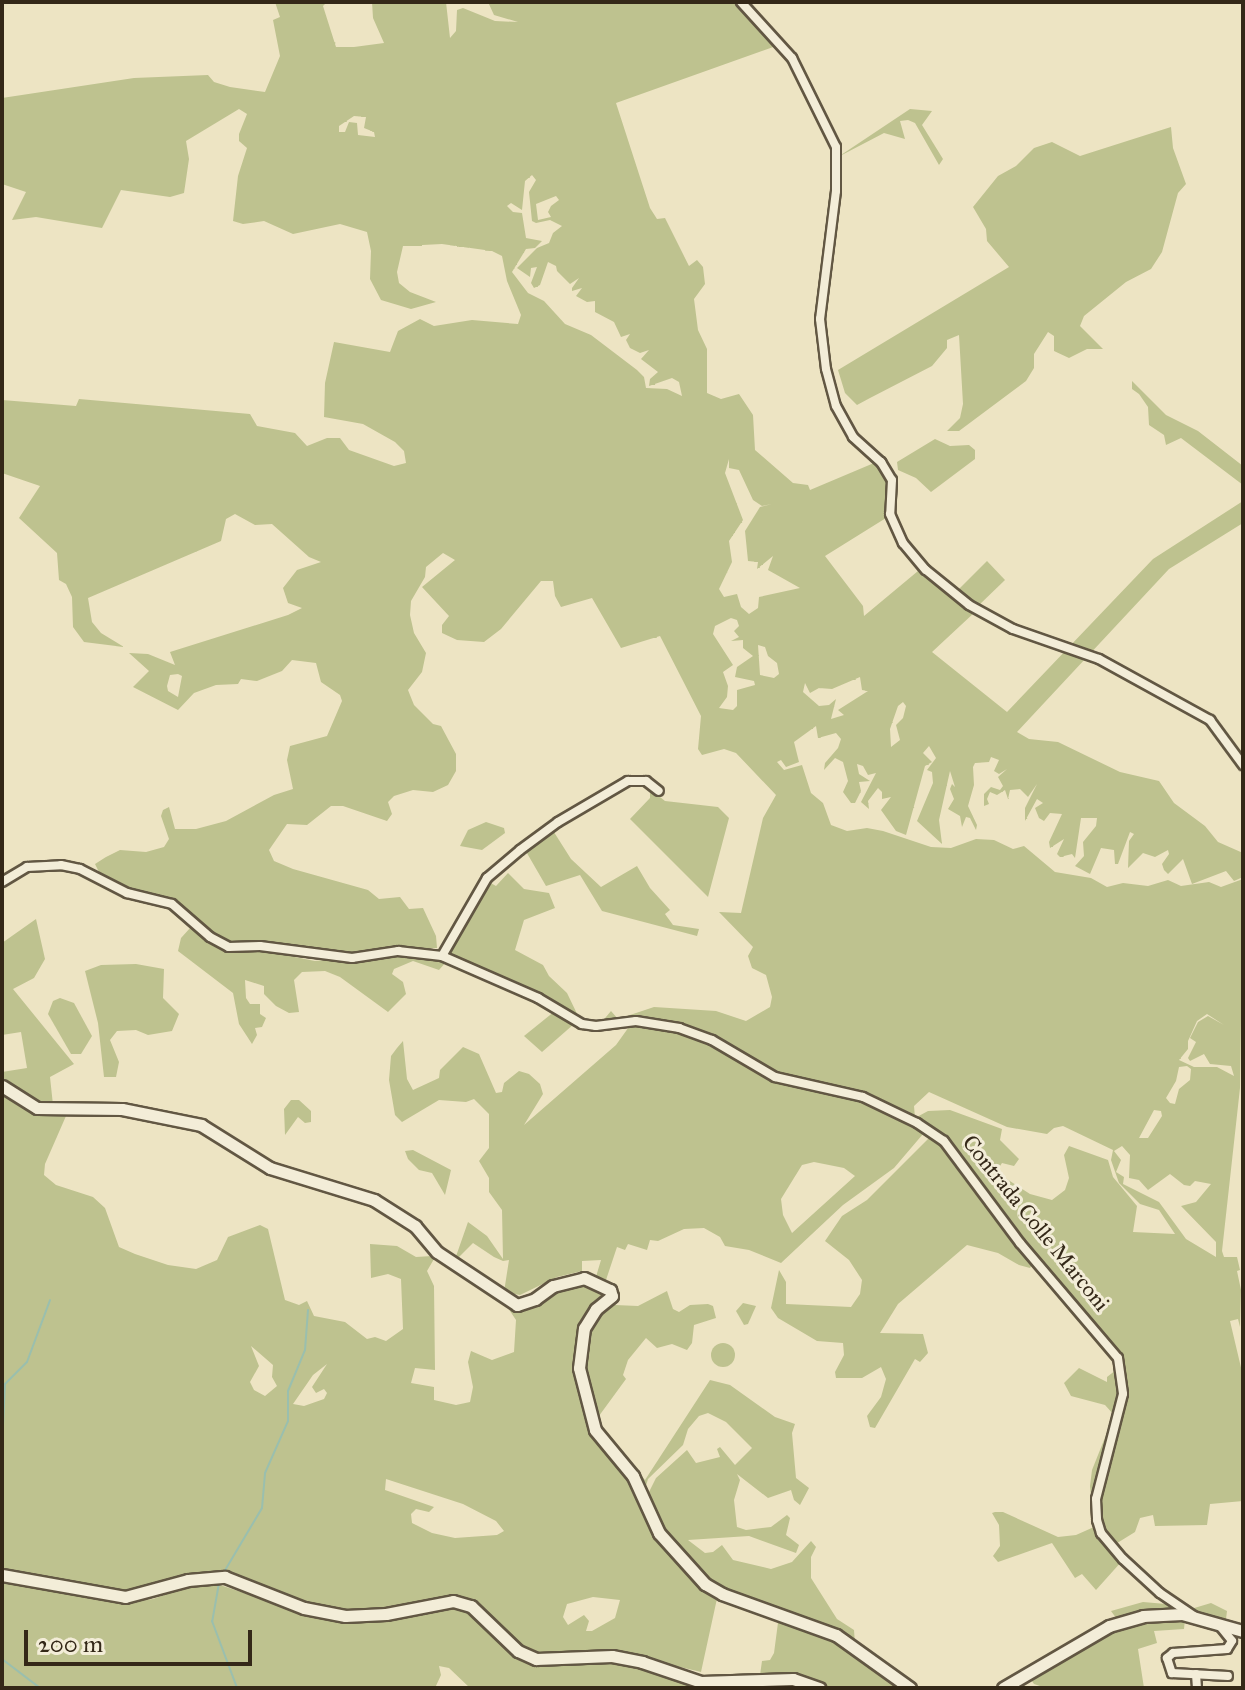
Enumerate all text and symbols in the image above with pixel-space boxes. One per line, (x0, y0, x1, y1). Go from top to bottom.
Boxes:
street label: Contrada Colle Marconi (957, 1130, 1115, 1316)
scale bar (28, 1614, 256, 1664)
text: 200 m (38, 1629, 103, 1659)

